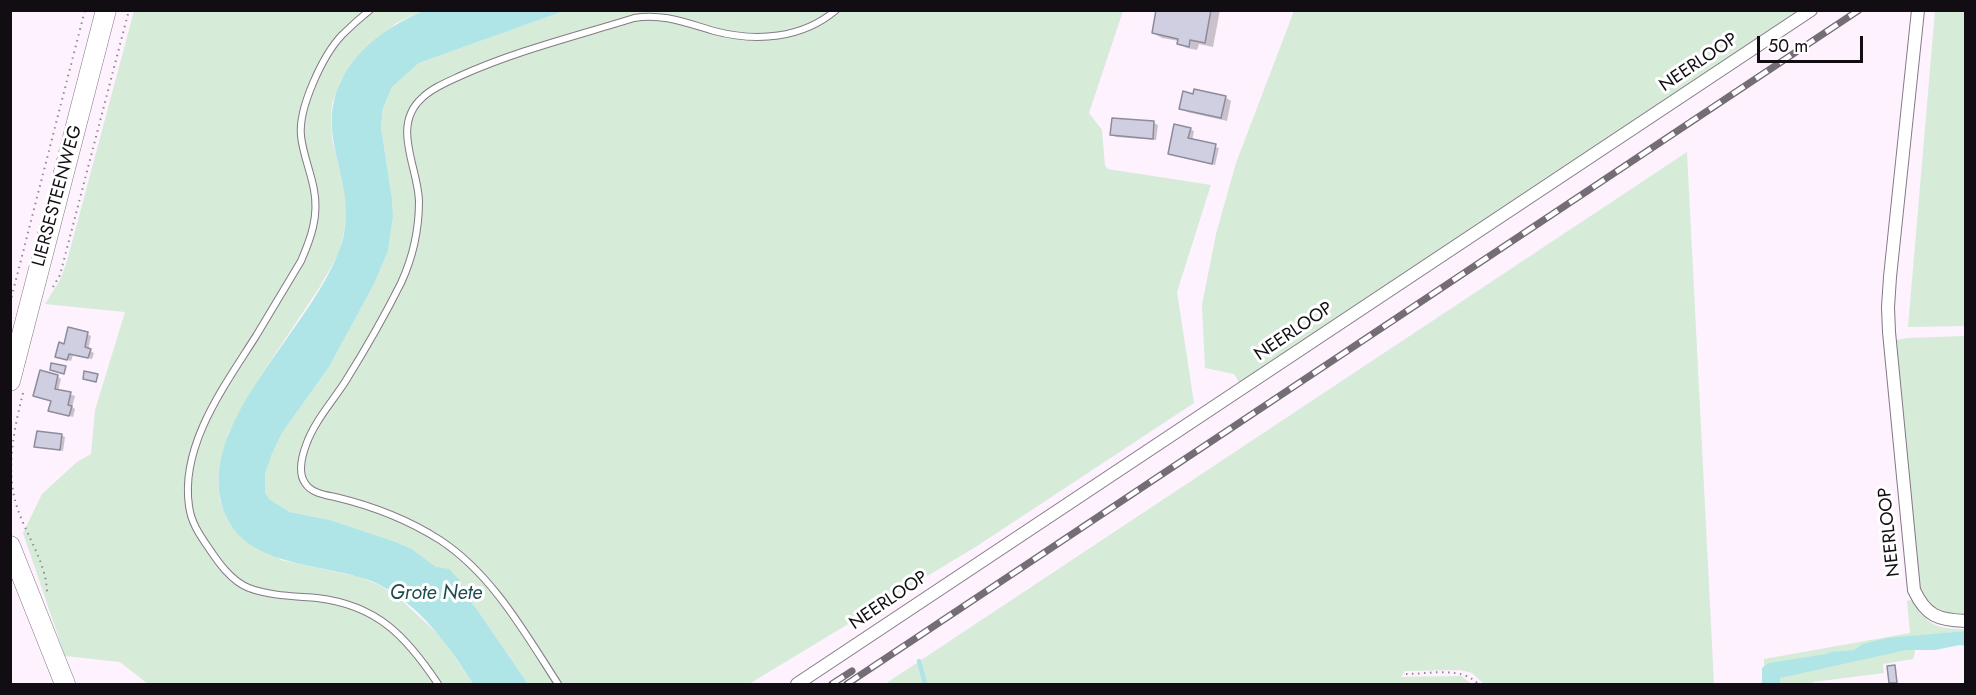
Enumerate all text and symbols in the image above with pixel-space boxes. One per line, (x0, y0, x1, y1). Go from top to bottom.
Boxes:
scale bar (1760, 24, 1866, 62)
street label: NEERLOOP (1656, 29, 1742, 97)
text: 50 m (1768, 33, 1808, 59)
street label: LIERSESTEENWEG (29, 123, 87, 269)
street label: NEERLOOP (1251, 298, 1337, 366)
street label: NEERLOOP (1875, 486, 1905, 578)
street label: NEERLOOP (846, 567, 932, 635)
water label: Grote Nete (390, 582, 482, 606)

